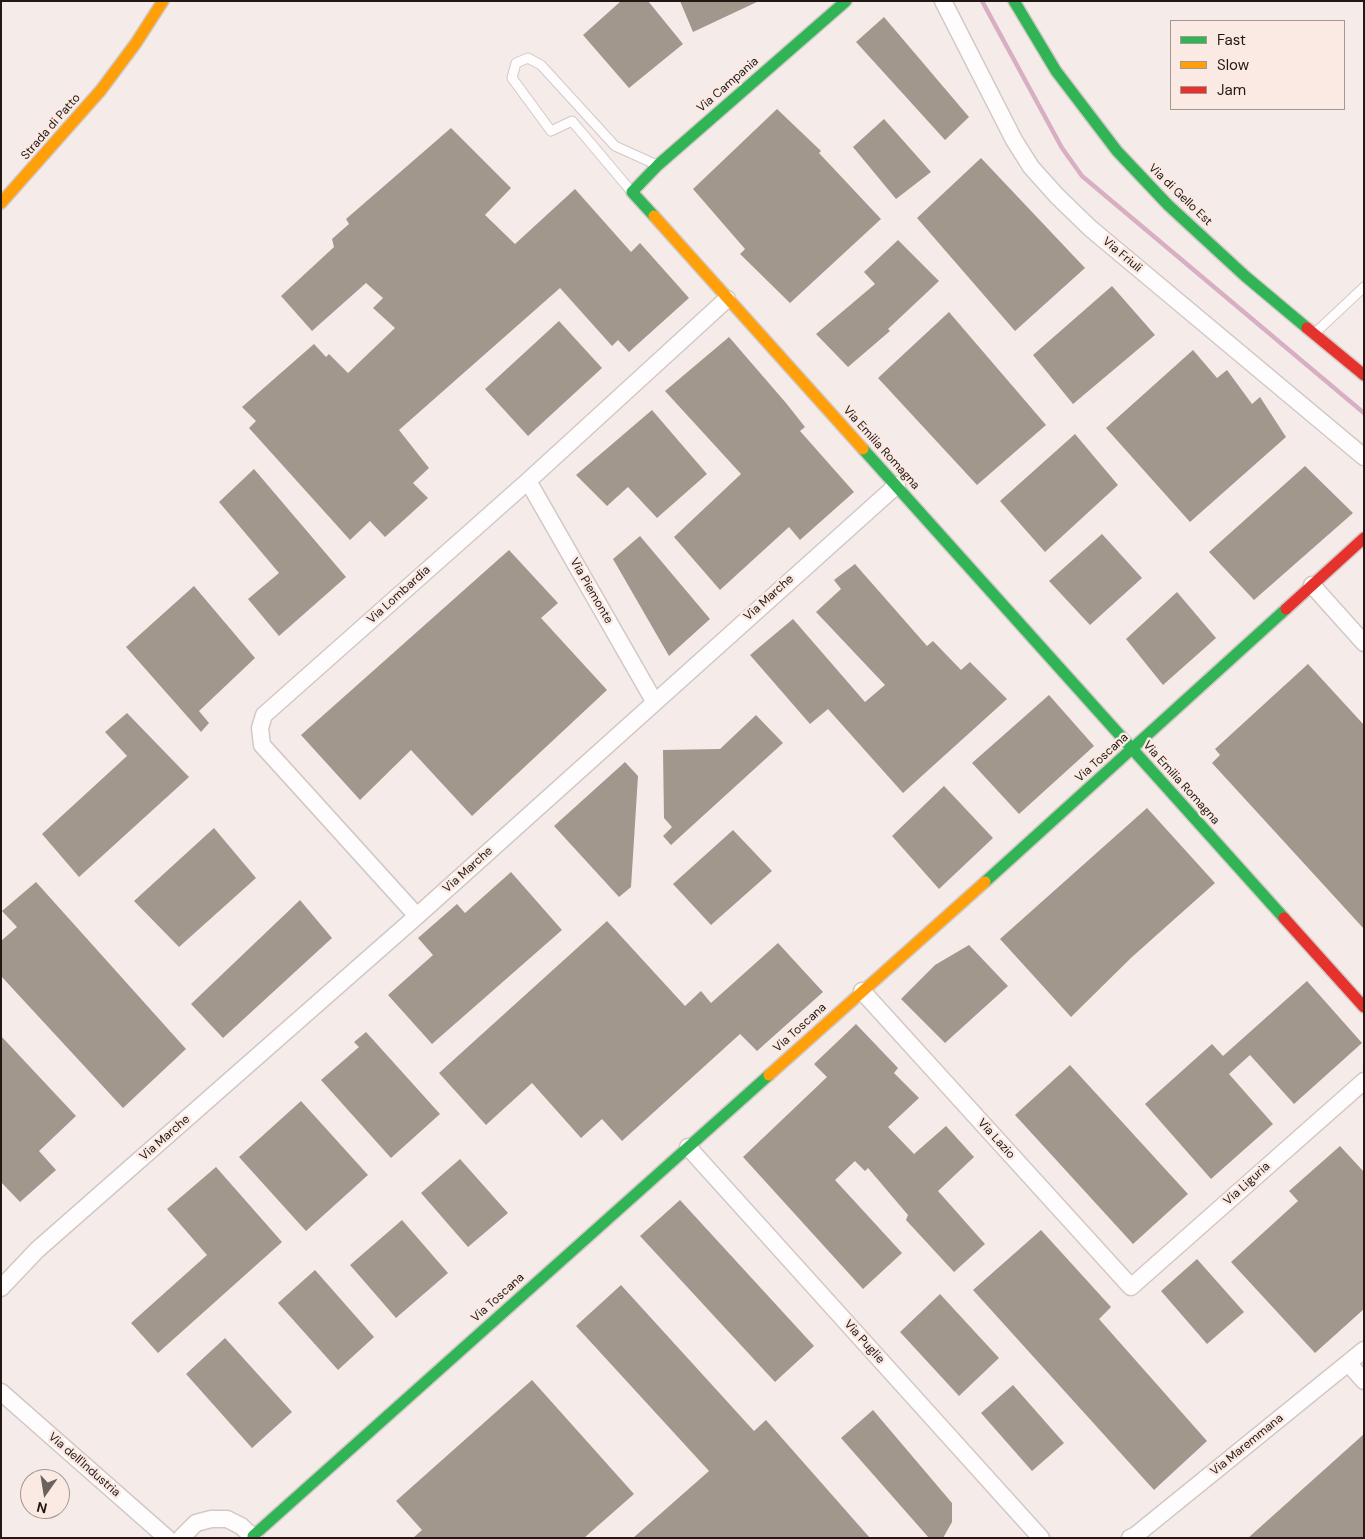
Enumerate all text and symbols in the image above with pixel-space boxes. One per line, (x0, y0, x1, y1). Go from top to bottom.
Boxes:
legend (1170, 20, 1345, 110)
text: Fast (1217, 30, 1246, 50)
street label: Via Campania (694, 54, 762, 116)
text: Slow (1217, 55, 1249, 75)
text: Jam (1217, 80, 1246, 100)
street label: Strada di Patto (18, 91, 84, 163)
street label: Via di Gello Est (1145, 161, 1215, 229)
street label: Via Friuli (1099, 234, 1145, 276)
street label: Via Emilia Romagna (840, 403, 922, 493)
street label: Via Piemonte (566, 556, 616, 626)
street label: Via Lombardia (365, 563, 433, 627)
street label: Via Marche (741, 572, 797, 624)
street label: Via Toscana (1073, 730, 1131, 786)
street label: Via Emilia Romagna (1140, 738, 1222, 828)
street label: Via Marche (440, 844, 496, 896)
street label: Via Toscana (771, 1000, 829, 1056)
street label: Via Marche (137, 1112, 193, 1164)
street label: Via Lazio (974, 1116, 1018, 1162)
street label: Via Liguria (1221, 1159, 1273, 1209)
street label: Via Toscana (469, 1270, 527, 1326)
street label: Via Puglie (841, 1317, 887, 1367)
street label: Via Maremmana (1208, 1411, 1286, 1479)
street label: Via dell'Industria (45, 1430, 123, 1500)
north arrow (20, 1469, 70, 1519)
text: N (35, 1498, 49, 1518)

